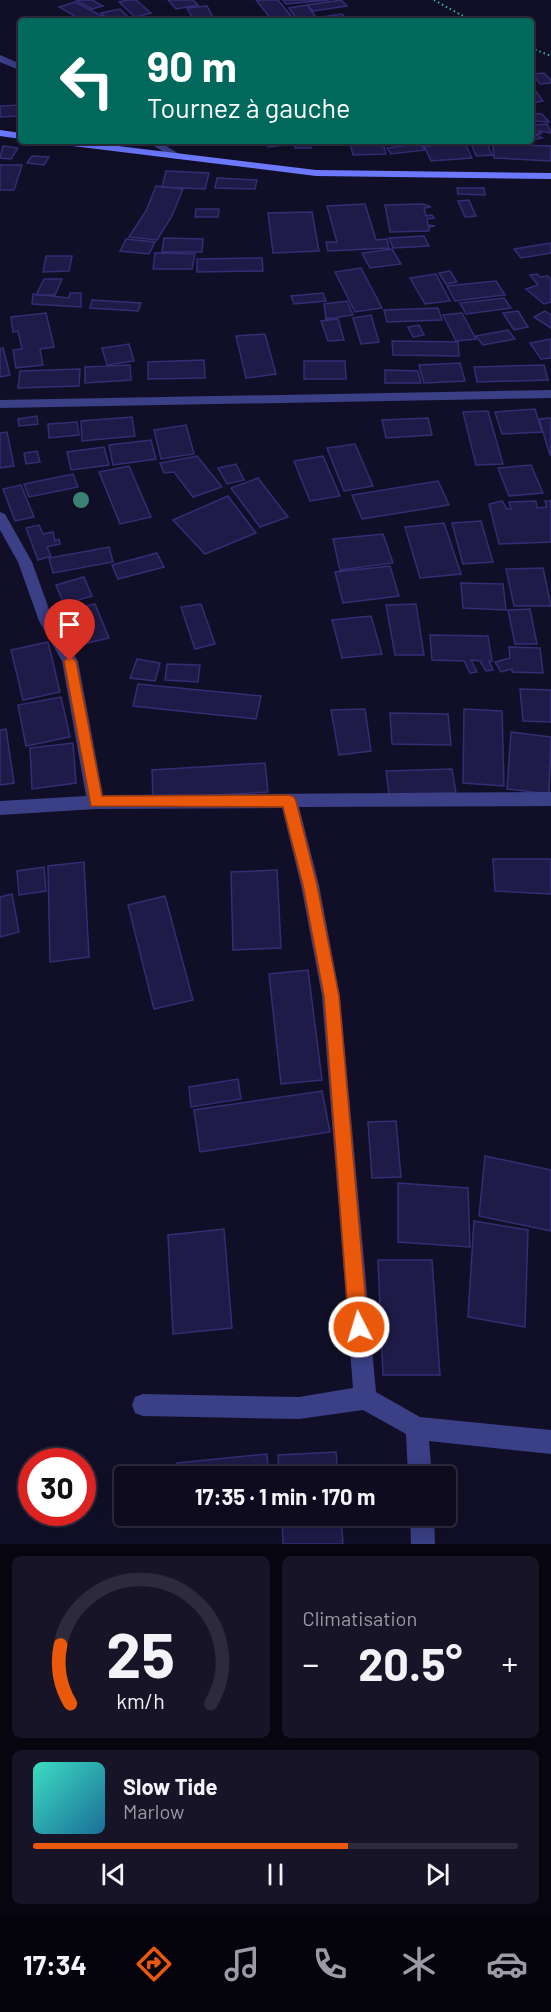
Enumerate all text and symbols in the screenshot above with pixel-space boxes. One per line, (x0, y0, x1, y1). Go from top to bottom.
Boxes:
text: 90 m (147, 40, 237, 90)
icon: left (48, 42, 126, 120)
text: Tournez à gauche (147, 91, 350, 123)
pin (44, 599, 95, 661)
icon: arrive (53, 608, 86, 641)
position arrow (327, 1295, 391, 1359)
speed limit sign: 30 (18, 1448, 96, 1526)
text: 17:35 · 1 min · 170 m (195, 1483, 375, 1509)
text: Climatisation (303, 1606, 417, 1630)
text: 25 (106, 1616, 175, 1690)
text: 20.5° (358, 1636, 462, 1690)
text: − (303, 1643, 319, 1683)
text: + (502, 1643, 518, 1683)
text: km/h (116, 1688, 165, 1713)
text: Slow Tide (123, 1773, 218, 1799)
text: Marlow (123, 1799, 184, 1823)
icon: previous (97, 1858, 130, 1891)
icon: pause (259, 1858, 292, 1891)
icon: next (421, 1858, 454, 1891)
icon: directions (133, 1943, 175, 1985)
icon: music (221, 1943, 263, 1985)
icon: phone (309, 1943, 351, 1985)
icon: climate (398, 1943, 440, 1985)
icon: car (486, 1943, 528, 1985)
text: 17:34 (23, 1948, 87, 1980)

